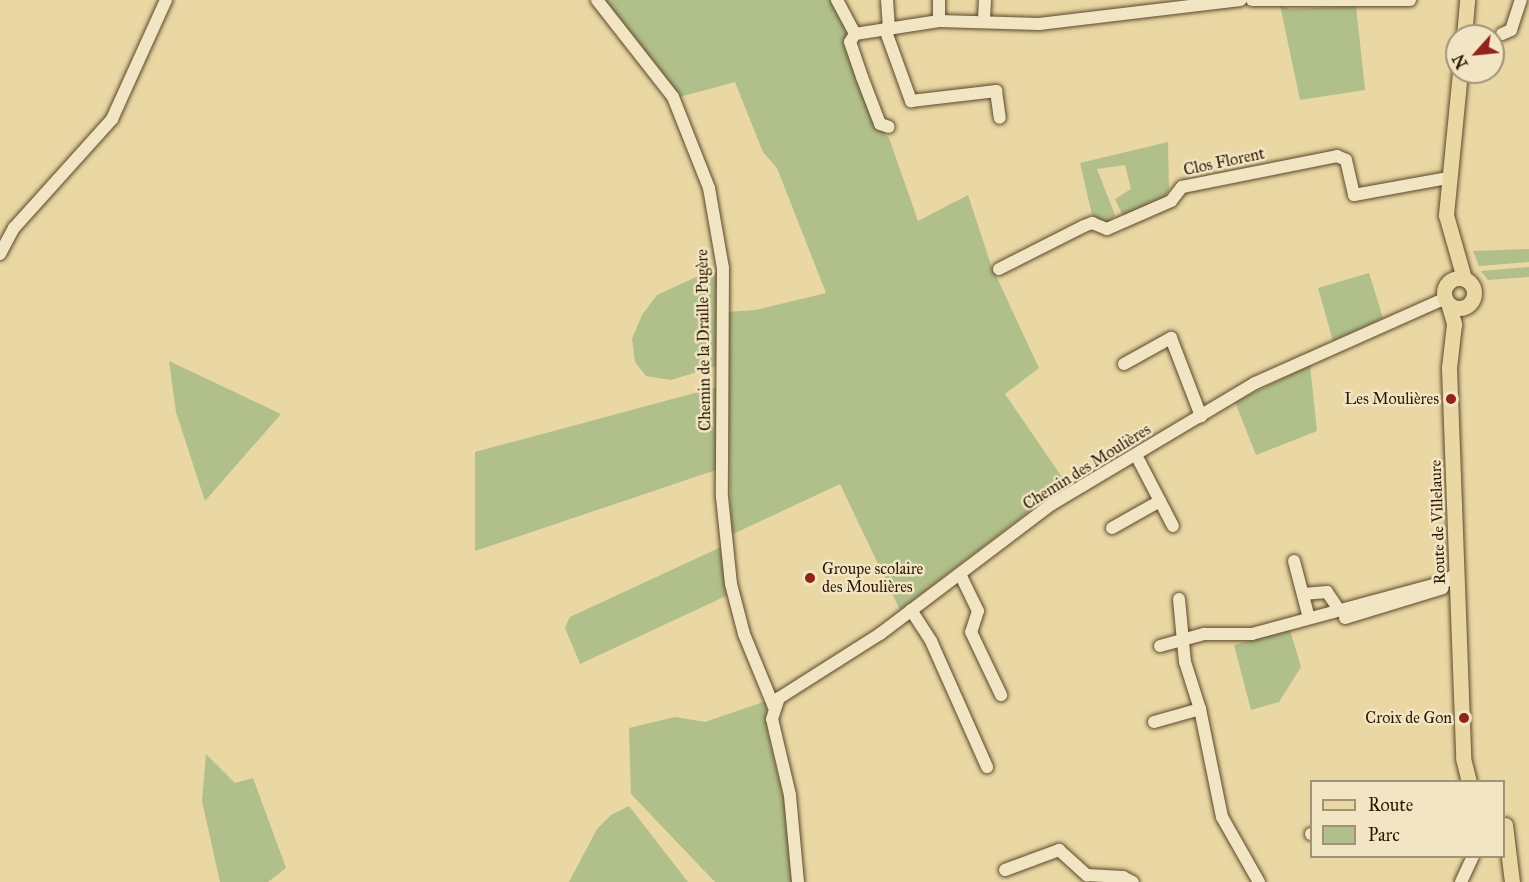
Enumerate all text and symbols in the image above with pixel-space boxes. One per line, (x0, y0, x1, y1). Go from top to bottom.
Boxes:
north arrow (1445, 24, 1505, 84)
text: N (1449, 51, 1472, 72)
street label: Clos Florent (1182, 144, 1266, 180)
street label: Chemin de la Draille Pugère (693, 249, 715, 431)
place label: Les Moulières (1345, 389, 1439, 409)
marker: Les Moulières (1444, 392, 1458, 406)
street label: Chemin des Moulières (1020, 420, 1154, 514)
street label: Route de Villelaure (1426, 459, 1450, 585)
place label: Groupe scolaire des Moulières (822, 559, 923, 597)
marker: Groupe scolaire des Moulières (803, 571, 817, 585)
place label: Croix de Gon (1365, 708, 1452, 728)
marker: Croix de Gon (1457, 711, 1471, 725)
legend (1310, 780, 1505, 858)
text: Route (1368, 794, 1413, 816)
text: Parc (1368, 824, 1400, 846)

